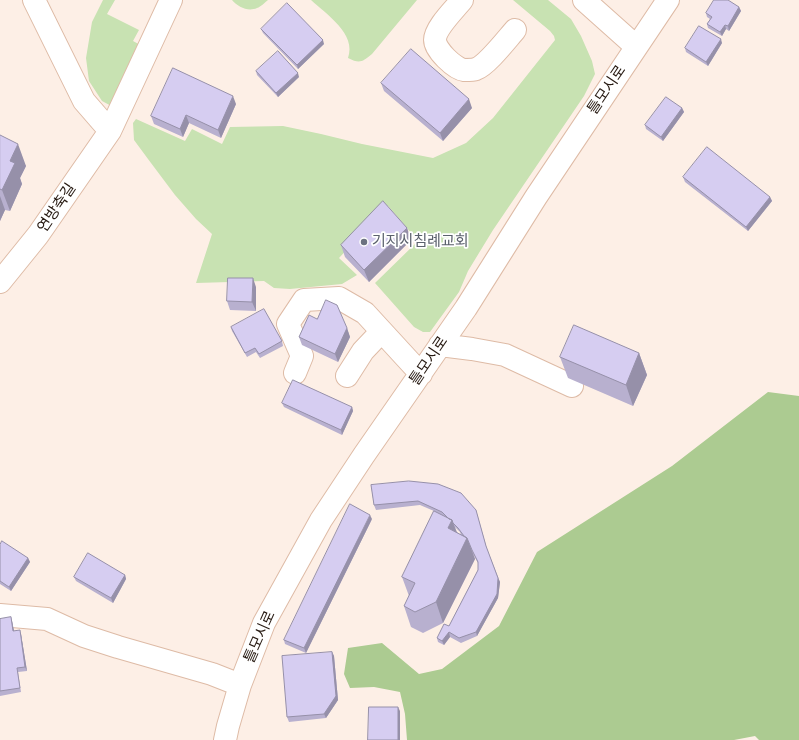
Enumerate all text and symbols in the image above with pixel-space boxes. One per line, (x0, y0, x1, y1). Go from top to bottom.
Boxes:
street label: 틀모시로 (584, 62, 630, 118)
street label: 연방축길 (34, 180, 80, 236)
place label: 기지시침례교회 (372, 233, 469, 251)
marker: 기지시침례교회 (359, 237, 369, 247)
street label: 틀모시로 (406, 333, 452, 389)
street label: 틀모시로 (241, 608, 279, 666)

